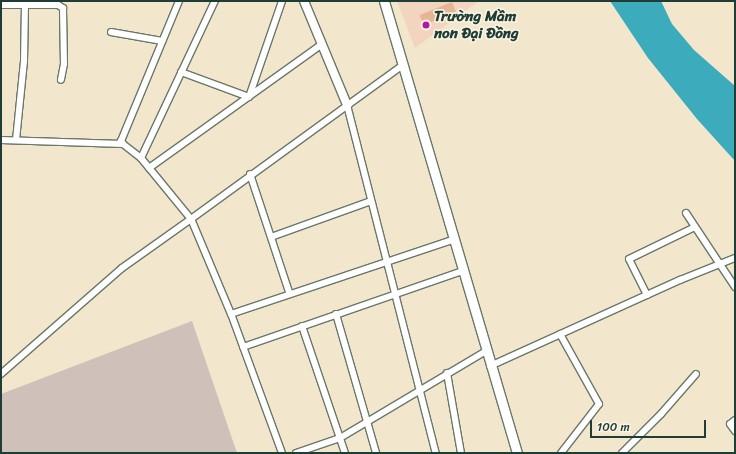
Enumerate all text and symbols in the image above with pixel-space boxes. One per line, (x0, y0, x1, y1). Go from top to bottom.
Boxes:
place label: Trường Mầm non Đại Đồng (434, 7, 518, 42)
marker: Trường Mầm non Đại Đồng (421, 20, 431, 30)
scale bar (592, 412, 708, 438)
text: 100 m (597, 416, 630, 438)

